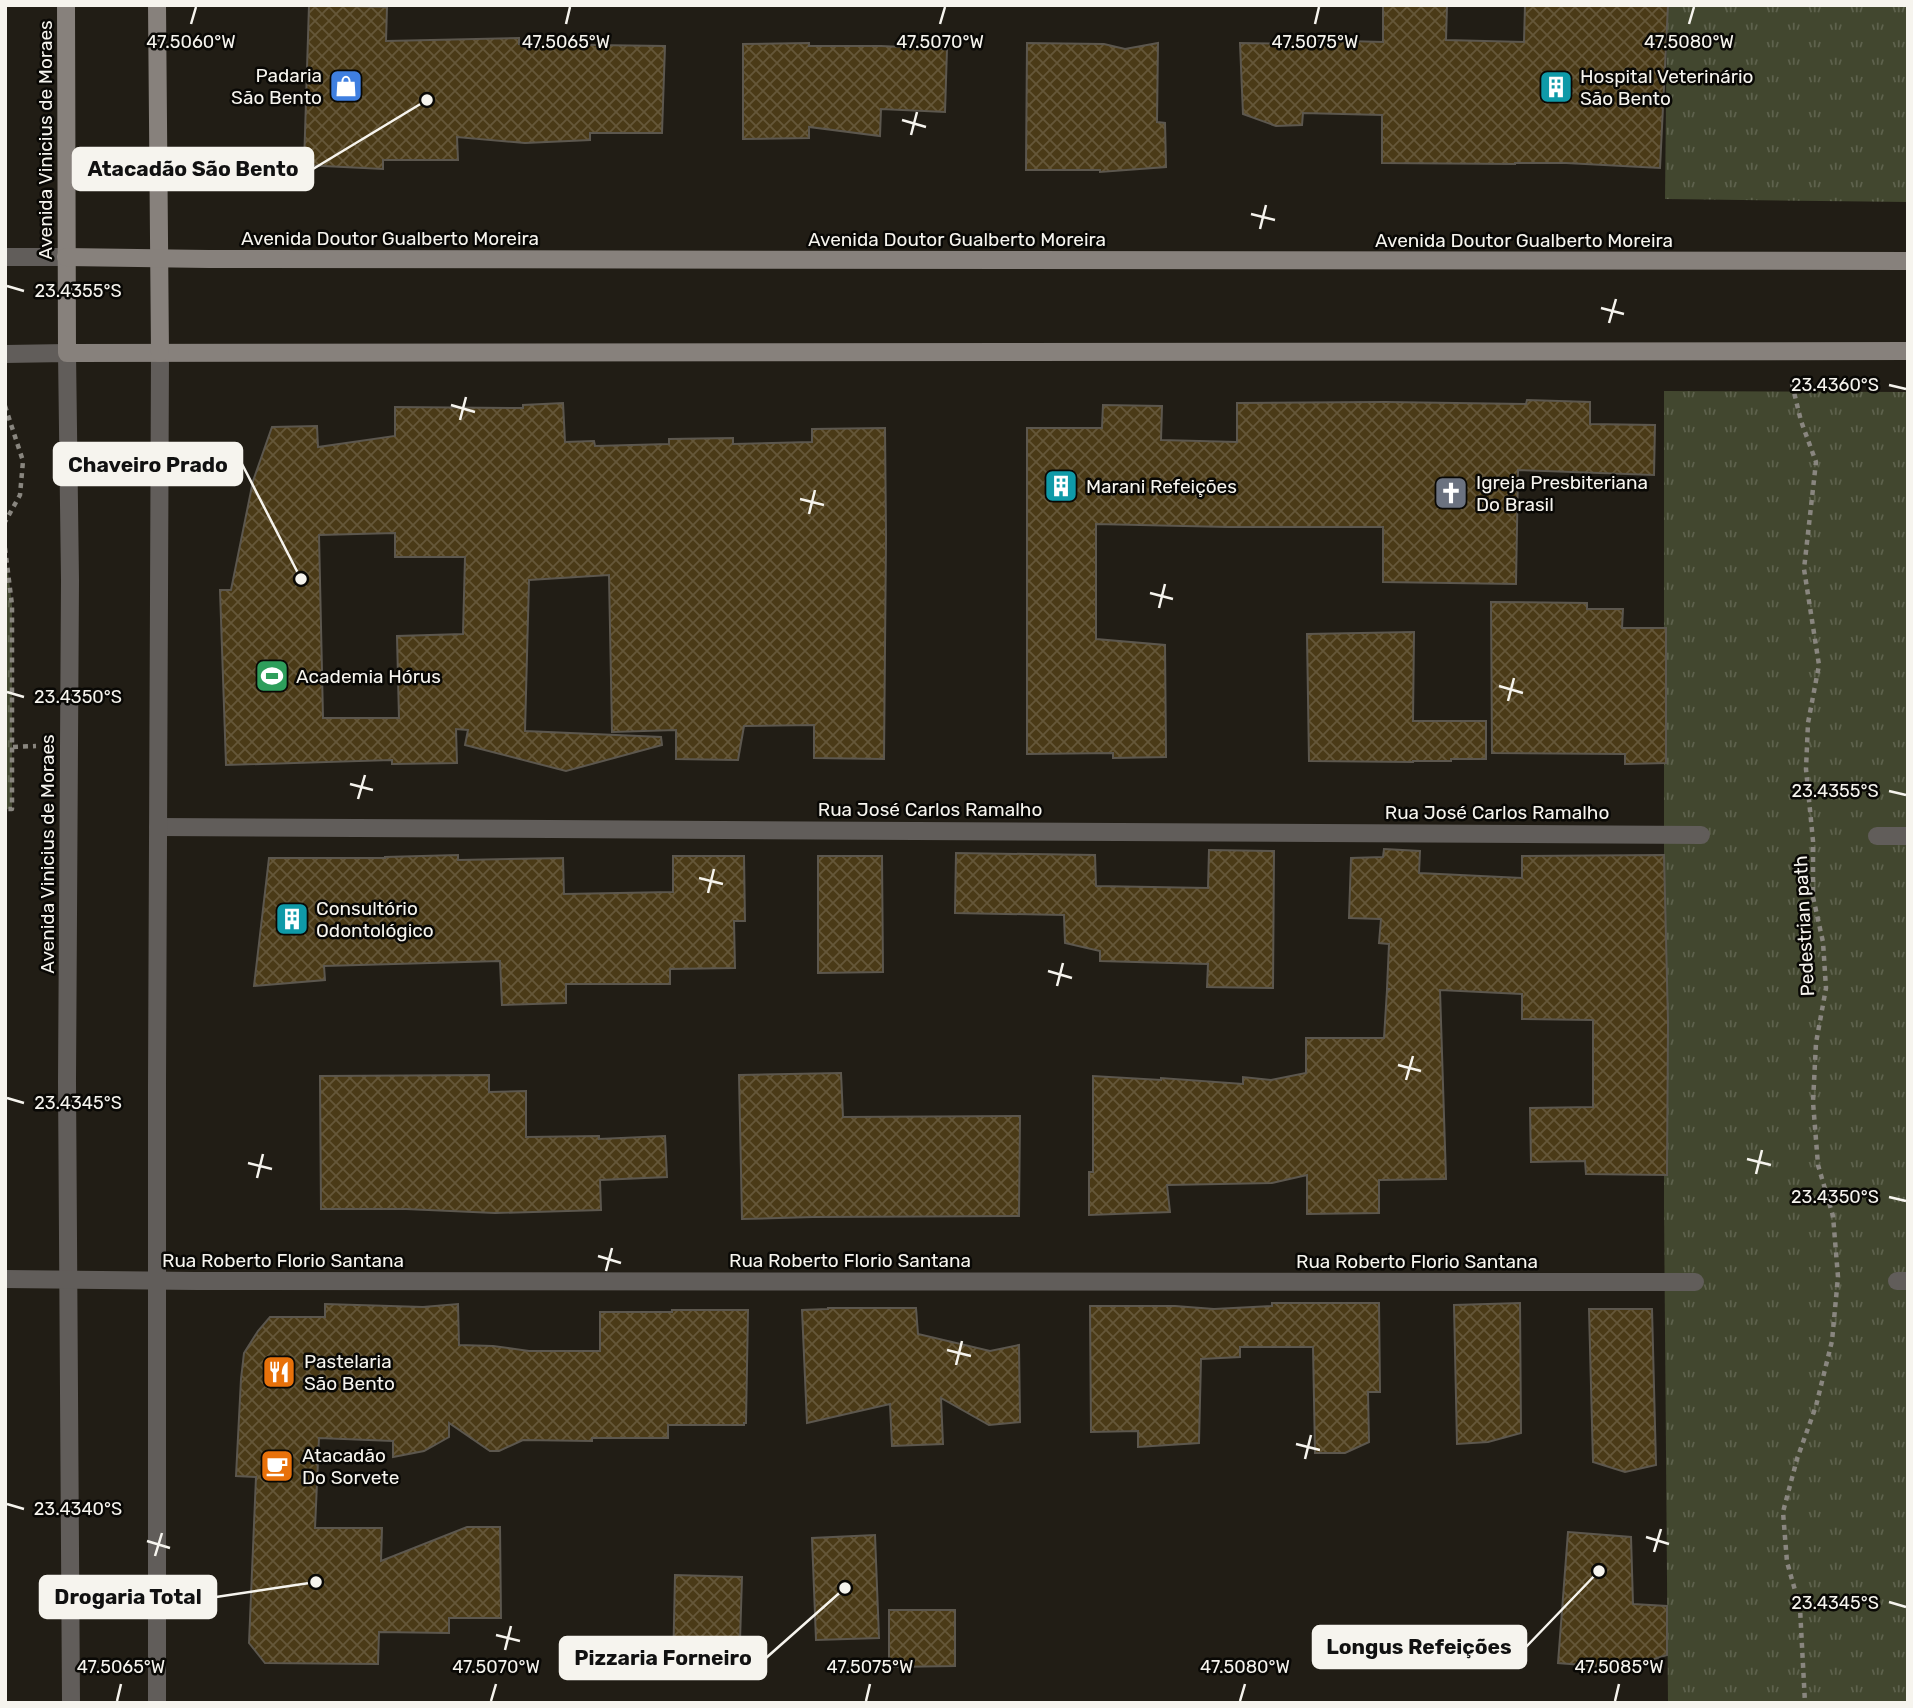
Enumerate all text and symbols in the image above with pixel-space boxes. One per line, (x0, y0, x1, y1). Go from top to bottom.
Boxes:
street label: Avenida Vinicius de Moraes (34, 20, 57, 260)
text: 47.5060°W (146, 31, 236, 53)
text: 47.5065°W (522, 31, 610, 53)
text: 47.5070°W (896, 31, 984, 53)
text: 47.5075°W (1272, 31, 1358, 53)
text: 47.5080°W (1644, 31, 1734, 53)
place label: Padaria São Bento (231, 64, 322, 109)
place label: Hospital Veterinário São Bento (1580, 65, 1753, 110)
shop icon: Padaria São Bento (327, 67, 365, 105)
building icon: Hospital Veterinário São Bento (1537, 68, 1575, 106)
callout: Atacadão São Bento (73, 148, 313, 190)
text: Atacadão São Bento (87, 156, 299, 181)
street label: Avenida Doutor Gualberto Moreira (241, 227, 539, 250)
street label: Avenida Doutor Gualberto Moreira (808, 228, 1106, 251)
street label: Avenida Doutor Gualberto Moreira (1375, 229, 1673, 252)
text: 23.4355°S (34, 280, 122, 302)
text: 23.4360°S (1791, 374, 1879, 396)
callout: Chaveiro Prado (54, 443, 242, 485)
text: Chaveiro Prado (68, 452, 228, 477)
building icon: Marani Refeições (1042, 467, 1080, 505)
place label: Igreja Presbiteriana Do Brasil (1476, 471, 1648, 516)
church icon: Igreja Presbiteriana Do Brasil (1432, 474, 1470, 512)
place label: Marani Refeições (1086, 475, 1237, 498)
sports icon: Academia Hórus (253, 657, 291, 695)
place label: Academia Hórus (296, 665, 441, 688)
text: 23.4350°S (34, 686, 122, 708)
street label: Avenida Vinicius de Moraes (36, 734, 59, 974)
text: 23.4355°S (1791, 780, 1879, 802)
street label: Rua José Carlos Ramalho (818, 798, 1042, 821)
street label: Rua José Carlos Ramalho (1385, 801, 1609, 824)
street label: Pedestrian path (1789, 855, 1819, 997)
place label: Consultório Odontológico (316, 897, 434, 942)
building icon: Consultório Odontológico (273, 900, 311, 938)
text: 23.4345°S (34, 1092, 122, 1114)
text: 23.4350°S (1791, 1186, 1879, 1208)
street label: Rua Roberto Florio Santana (162, 1249, 404, 1272)
street label: Rua Roberto Florio Santana (729, 1249, 971, 1272)
street label: Rua Roberto Florio Santana (1296, 1250, 1538, 1273)
place label: Pastelaria São Bento (304, 1350, 395, 1395)
restaurant icon: Pastelaria São Bento (260, 1353, 298, 1391)
place label: Atacadão Do Sorvete (302, 1444, 399, 1489)
cafe icon: Atacadão Do Sorvete (258, 1447, 296, 1485)
text: 23.4340°S (34, 1498, 122, 1520)
callout: Drogaria Total (40, 1576, 216, 1618)
text: Drogaria Total (54, 1584, 202, 1609)
text: 23.4345°S (1791, 1592, 1879, 1614)
callout: Longus Refeições (1313, 1626, 1526, 1668)
text: Longus Refeições (1326, 1634, 1512, 1659)
callout: Pizzaria Forneiro (560, 1637, 766, 1679)
text: Pizzaria Forneiro (574, 1645, 752, 1670)
text: 47.5065°W (77, 1656, 165, 1678)
text: 47.5070°W (452, 1656, 540, 1678)
text: 47.5075°W (827, 1656, 913, 1678)
text: 47.5080°W (1200, 1656, 1290, 1678)
text: 47.5085°W (1574, 1656, 1664, 1678)

